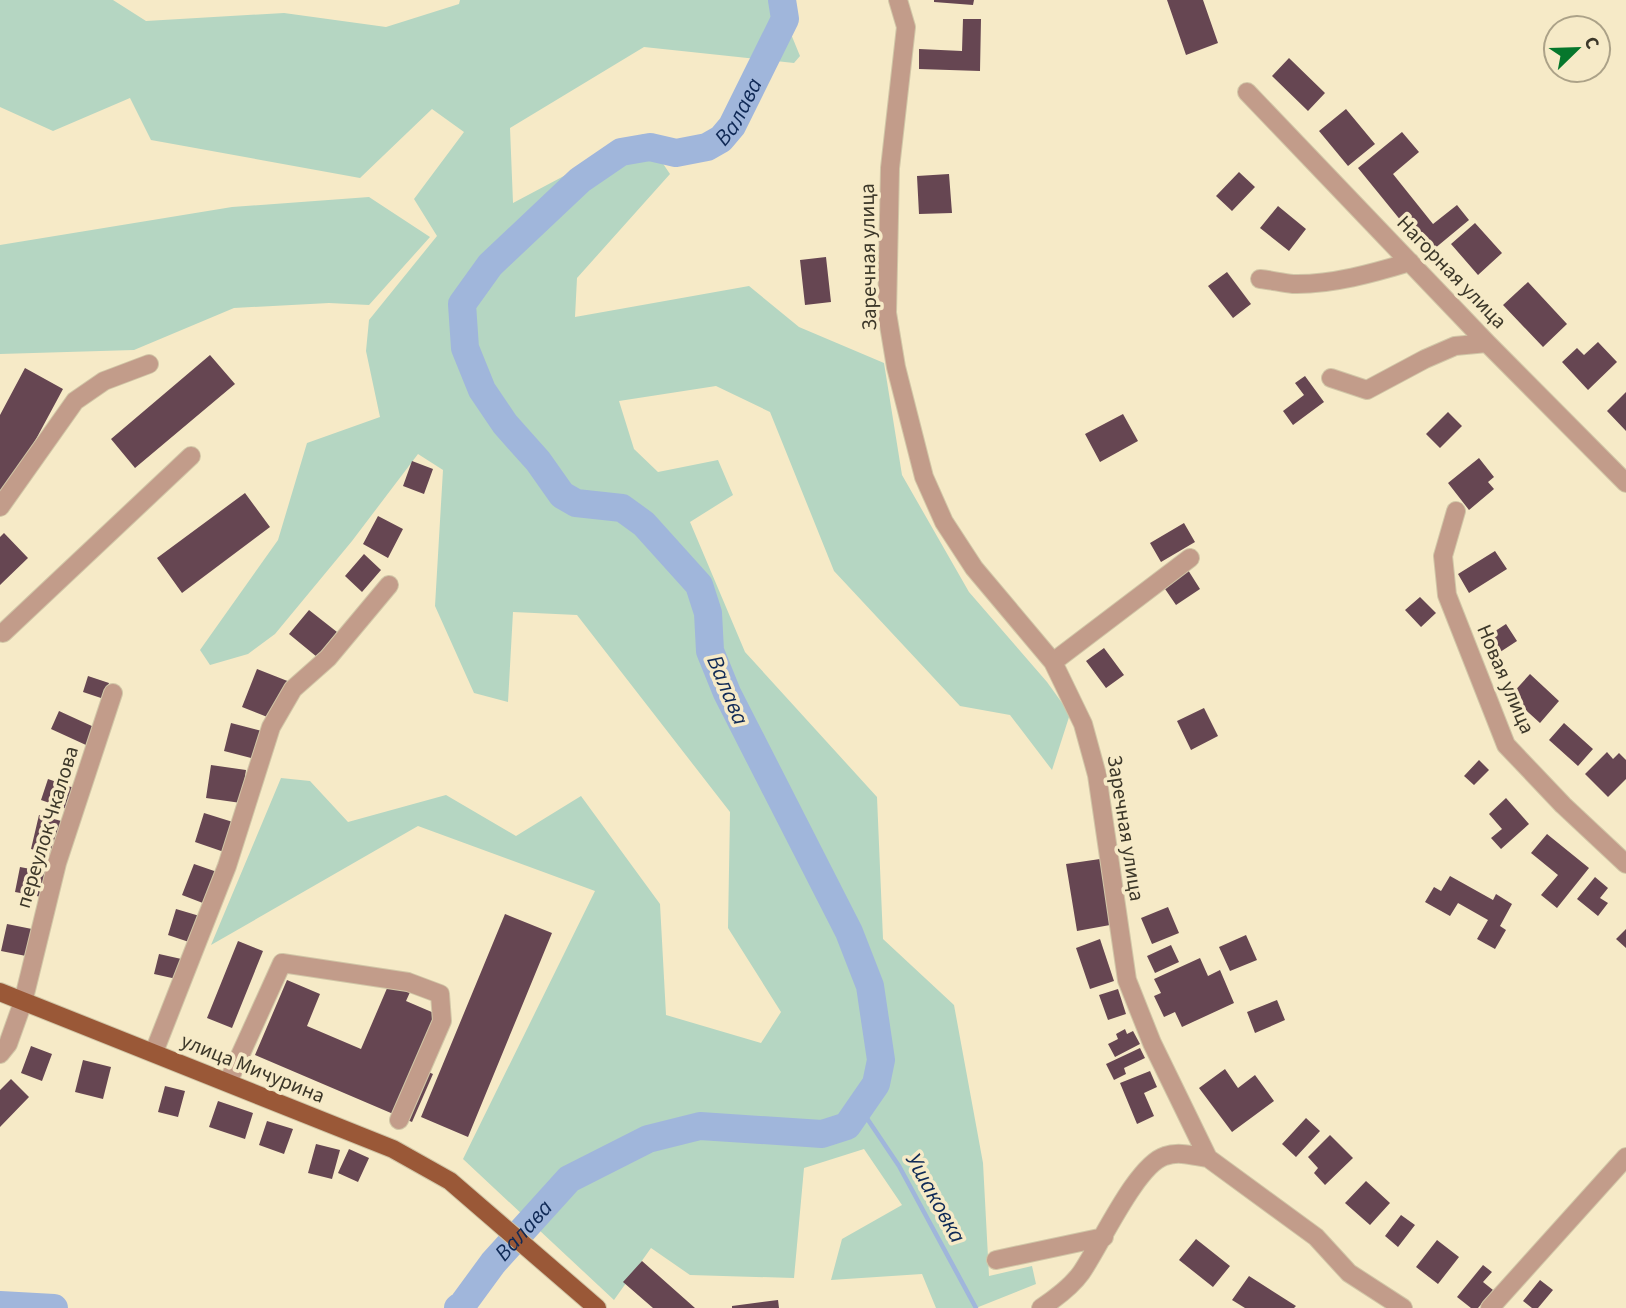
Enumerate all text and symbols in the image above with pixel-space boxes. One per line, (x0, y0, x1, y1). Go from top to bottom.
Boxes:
north arrow (1542, 14, 1612, 84)
text: С (1577, 33, 1606, 53)
water label: Валава (706, 72, 770, 153)
street label: Заречная улица (852, 183, 884, 331)
street label: Нагорная улица (1390, 209, 1514, 335)
street label: Новая улица (1469, 620, 1543, 738)
water label: Валава (699, 650, 757, 730)
street label: переулок Чкалова (8, 742, 86, 912)
street label: Заречная улица (1100, 753, 1152, 903)
street label: улица Мичурина (177, 1025, 329, 1111)
water label: Ушаковка (898, 1147, 974, 1249)
water label: Валава (486, 1192, 560, 1268)

